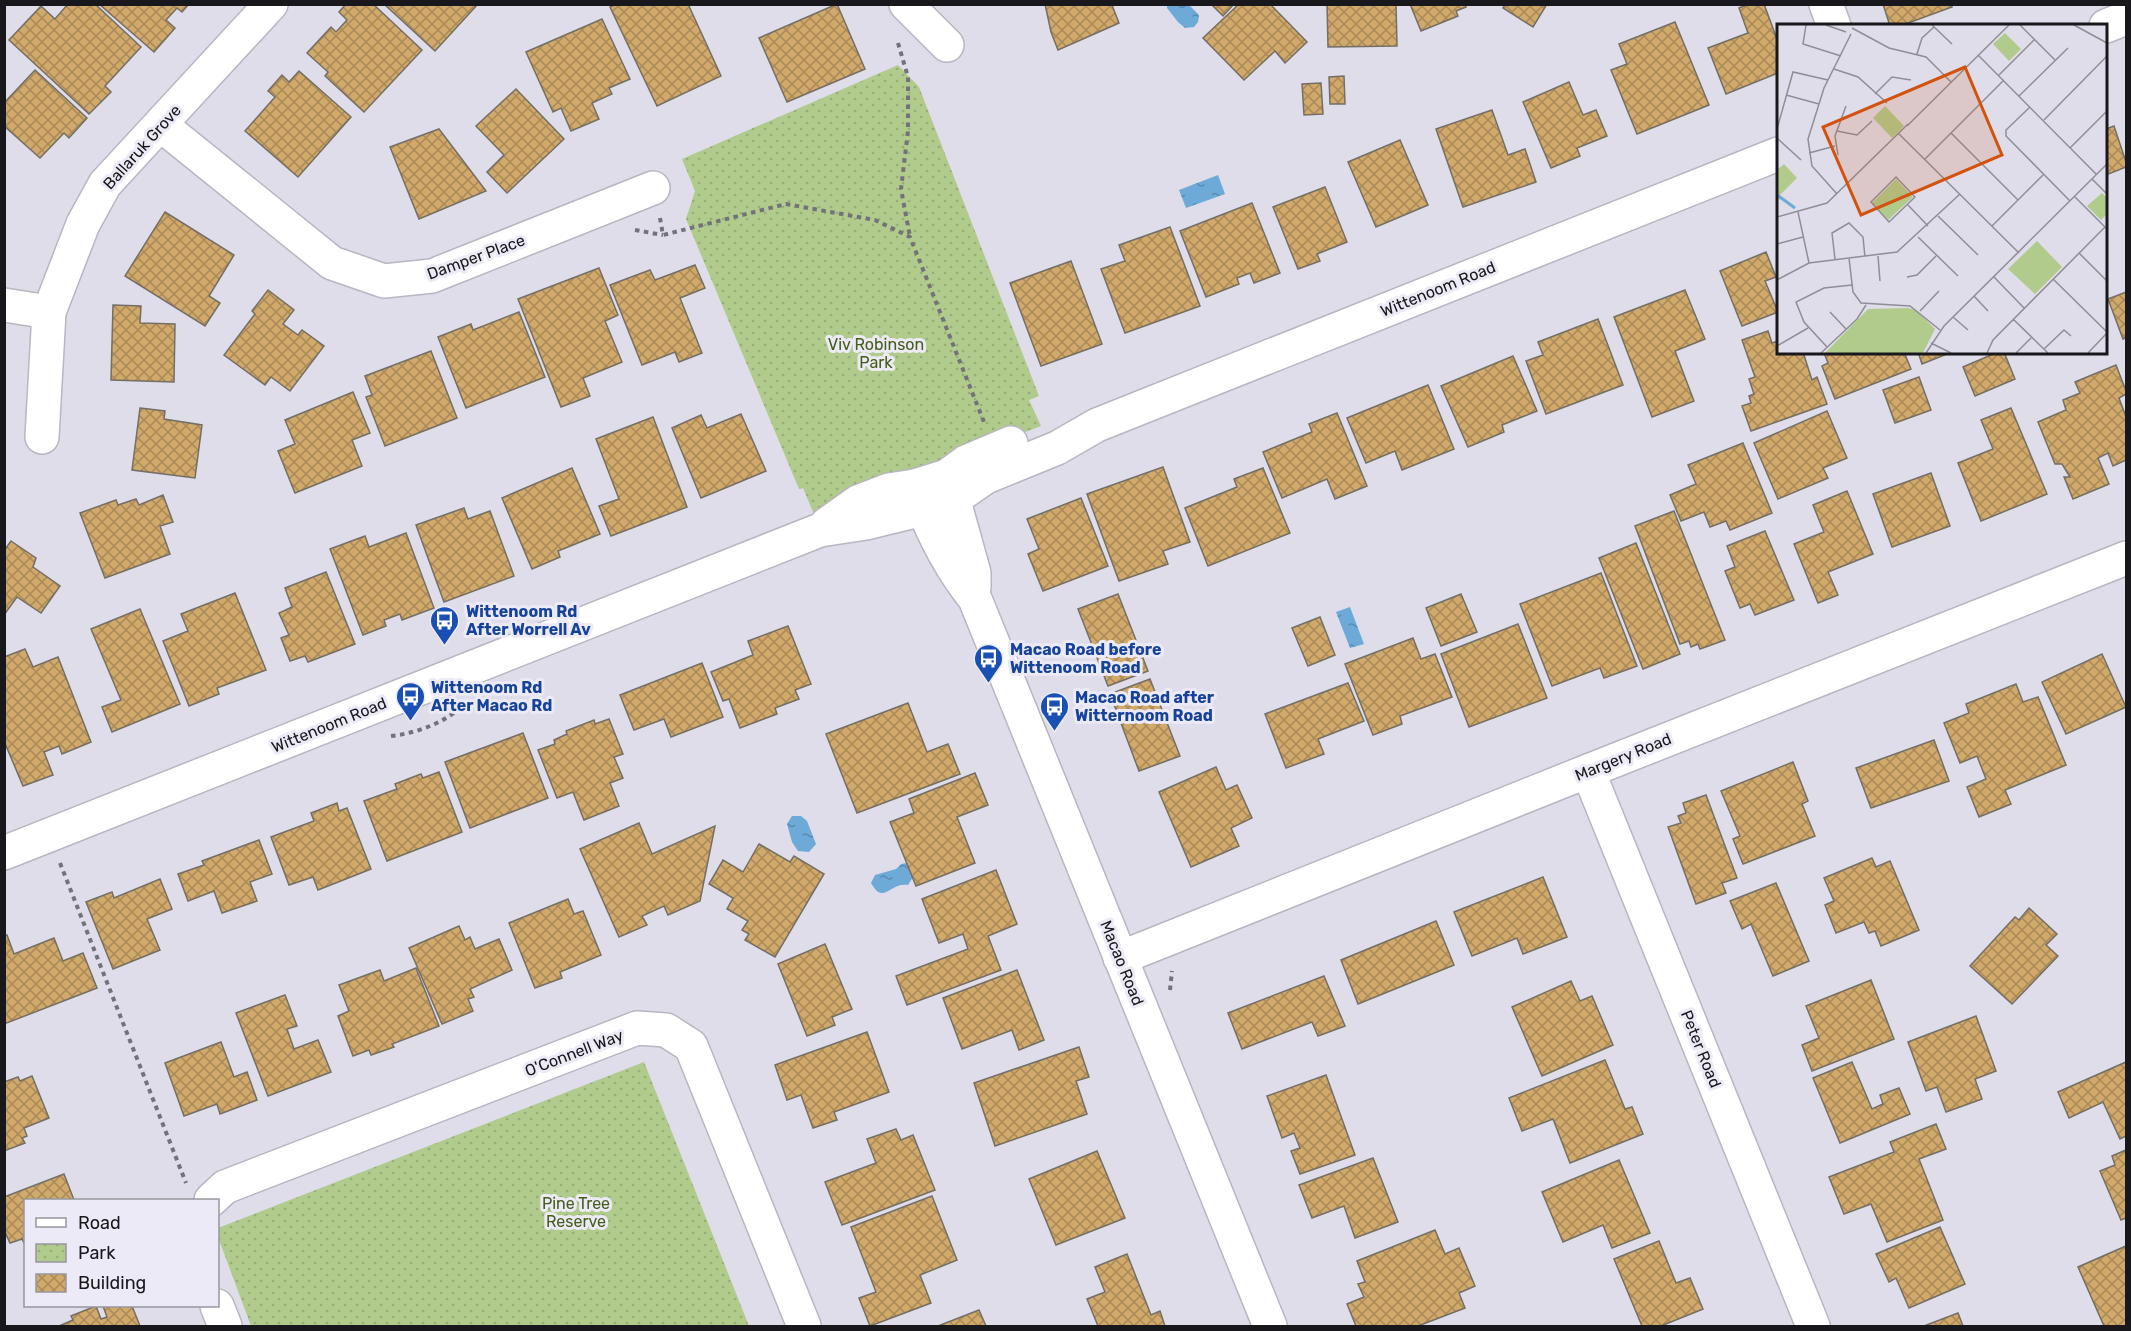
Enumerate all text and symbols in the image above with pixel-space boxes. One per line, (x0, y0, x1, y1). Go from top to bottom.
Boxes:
inset map (1777, 24, 2107, 354)
street label: Ballaruk Grove (99, 101, 185, 193)
street label: Damper Place (424, 230, 528, 284)
street label: Wittenoom Road (1378, 257, 1498, 321)
park label: Viv Robinson Park (828, 335, 924, 372)
place label: Wittenoom Rd After Worrell Av (466, 602, 591, 639)
bus stop icon: Wittenoom Rd After Worrell Av (429, 604, 461, 646)
place label: Macao Road before Wittenoom Road (1010, 640, 1161, 677)
bus stop icon: Macao Road before Wittenoom Road (973, 642, 1005, 684)
place label: Wittenoom Rd After Macao Rd (431, 678, 552, 715)
bus stop icon: Wittenoom Rd After Macao Rd (394, 680, 426, 722)
place label: Macao Road after Witternoom Road (1075, 688, 1215, 725)
bus stop icon: Macao Road after Witternoom Road (1038, 690, 1070, 732)
street label: Wittenoom Road (269, 693, 389, 757)
street label: Margery Road (1572, 729, 1674, 785)
street label: Macao Road (1096, 918, 1148, 1008)
street label: Peter Road (1677, 1007, 1725, 1091)
street label: O'Connell Way (522, 1025, 626, 1080)
park label: Pine Tree Reserve (542, 1194, 610, 1231)
legend (24, 1199, 219, 1307)
text: Road (78, 1212, 121, 1234)
text: Park (78, 1242, 116, 1264)
text: Building (78, 1272, 146, 1294)

